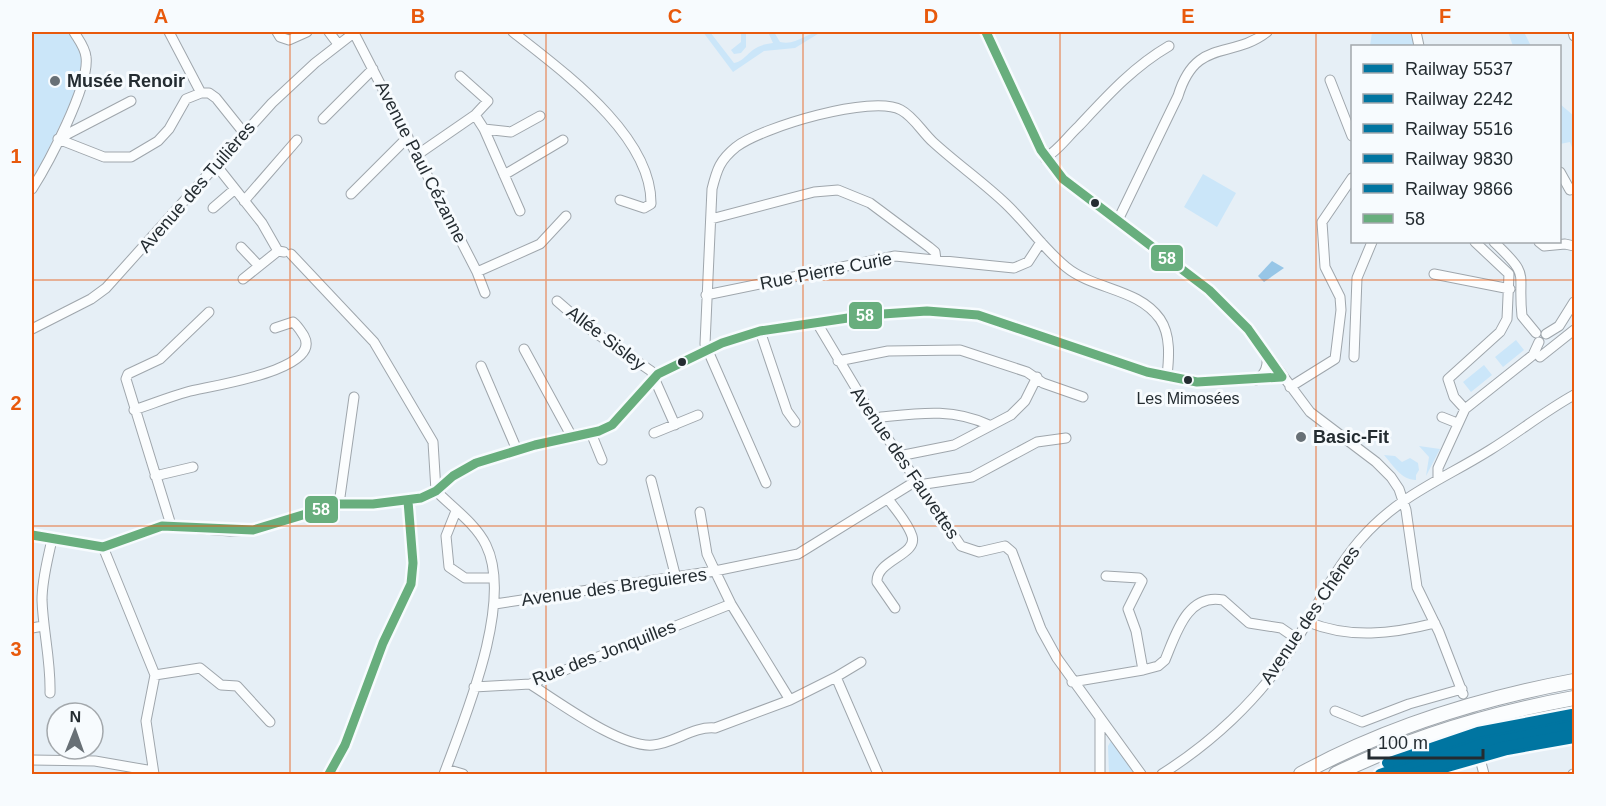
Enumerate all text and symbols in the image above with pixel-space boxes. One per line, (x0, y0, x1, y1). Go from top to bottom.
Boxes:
text: A (154, 5, 168, 27)
text: B (411, 5, 425, 27)
text: C (668, 5, 682, 27)
text: D (924, 5, 938, 27)
text: E (1181, 5, 1195, 27)
text: F (1439, 5, 1451, 27)
legend (1351, 45, 1561, 243)
text: Railway 5537 (1405, 59, 1513, 79)
place label: Musée Renoir (67, 71, 185, 91)
marker: Musée Renoir (48, 74, 62, 88)
street label: Avenue Paul Cézanne (372, 78, 470, 246)
text: Railway 2242 (1405, 89, 1513, 109)
street label: Avenue des Tuilières (135, 118, 259, 256)
text: Railway 5516 (1405, 119, 1513, 139)
text: 1 (10, 145, 22, 167)
text: Railway 9830 (1405, 149, 1513, 169)
text: Railway 9866 (1405, 179, 1513, 199)
unlabelled marker (1089, 197, 1101, 209)
text: 58 (1405, 209, 1425, 229)
line badge: 58 (1150, 244, 1184, 272)
street label: Rue Pierre Curie (758, 248, 894, 294)
text: 58 (1158, 250, 1176, 267)
line badge: 58 (848, 301, 883, 330)
street label: Allée Sisley (563, 302, 649, 374)
text: 58 (856, 307, 874, 324)
unlabelled marker (676, 356, 688, 368)
marker: Les Mimosées (1182, 374, 1194, 386)
street label: Avenue des Fauvettes (847, 383, 963, 543)
place label: Les Mimosées (1136, 390, 1240, 407)
text: 2 (10, 392, 22, 414)
place label: Basic-Fit (1313, 427, 1389, 447)
marker: Basic-Fit (1294, 430, 1308, 444)
line badge: 58 (304, 495, 339, 524)
text: 58 (312, 501, 330, 518)
street label: Avenue des Chênes (1256, 542, 1364, 688)
street label: Avenue des Breguieres (520, 564, 708, 610)
street label: Rue des Jonquilles (529, 616, 679, 690)
text: 3 (10, 638, 22, 660)
north arrow (45, 701, 105, 761)
text: N (69, 708, 81, 725)
scale bar (1369, 722, 1483, 760)
text: 100 m (1378, 733, 1428, 753)

